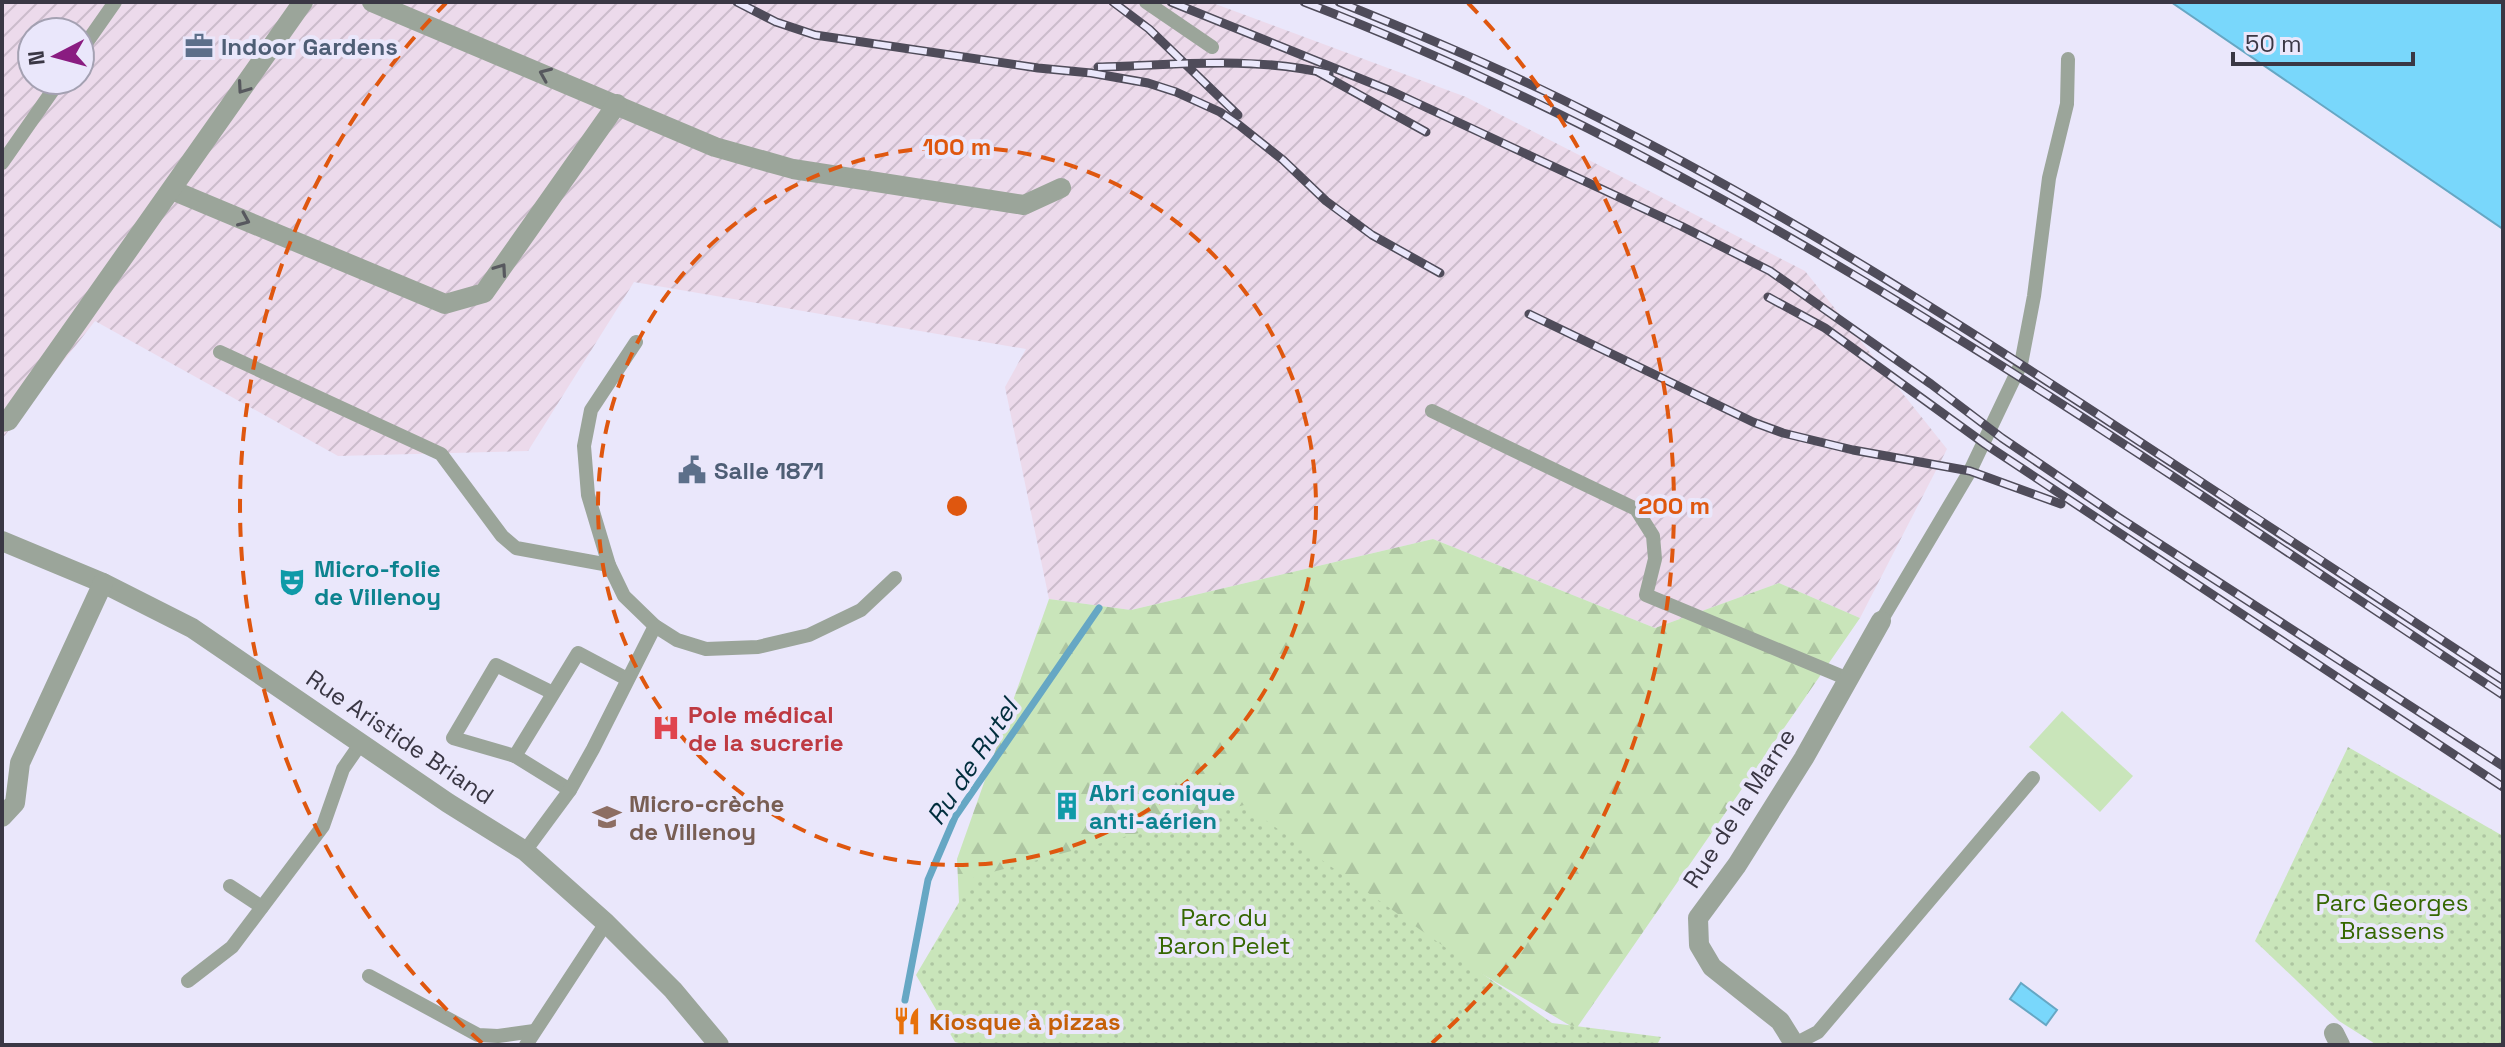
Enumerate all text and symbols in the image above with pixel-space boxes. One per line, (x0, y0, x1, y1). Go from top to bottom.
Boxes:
north arrow (16, 16, 96, 96)
scale bar (2233, 16, 2413, 66)
text: 50 m (2245, 28, 2302, 59)
office icon: Indoor Gardens (184, 31, 214, 61)
place label: Indoor Gardens (221, 31, 398, 62)
text: N (21, 49, 51, 67)
one-way arrow (539, 68, 553, 84)
one-way arrow (238, 80, 253, 94)
text: 100 m (923, 131, 991, 162)
one-way arrow (236, 211, 250, 227)
one-way arrow (491, 263, 506, 277)
public building icon: Salle 1871 (677, 455, 707, 485)
place label: Salle 1871 (714, 455, 824, 486)
text: 200 m (1638, 490, 1710, 521)
centre of rings (943, 492, 971, 520)
place label: Micro-folie de Villenoy (314, 553, 441, 612)
theatre icon: Micro-folie de Villenoy (277, 567, 307, 597)
street label: Rue Aristide Briand (300, 663, 500, 811)
water label: Ru de Rutel (919, 690, 1027, 831)
place label: Pole médical de la sucrerie (688, 699, 844, 758)
hospital icon: Pole médical de la sucrerie (651, 713, 681, 743)
street label: Rue de la Marne (1676, 722, 1802, 894)
place label: Abri conique anti-aérien (1089, 777, 1235, 836)
place label: Micro-crèche de Villenoy (629, 788, 784, 847)
building icon: Abri conique anti-aérien (1052, 791, 1082, 821)
school or university icon: Micro-crèche de Villenoy (592, 802, 622, 832)
park label: Parc Georges Brassens (2316, 887, 2468, 946)
park label: Parc du Baron Pelet (1158, 902, 1290, 961)
restaurant icon: Kiosque à pizzas (892, 1006, 922, 1036)
place label: Kiosque à pizzas (929, 1006, 1121, 1037)

